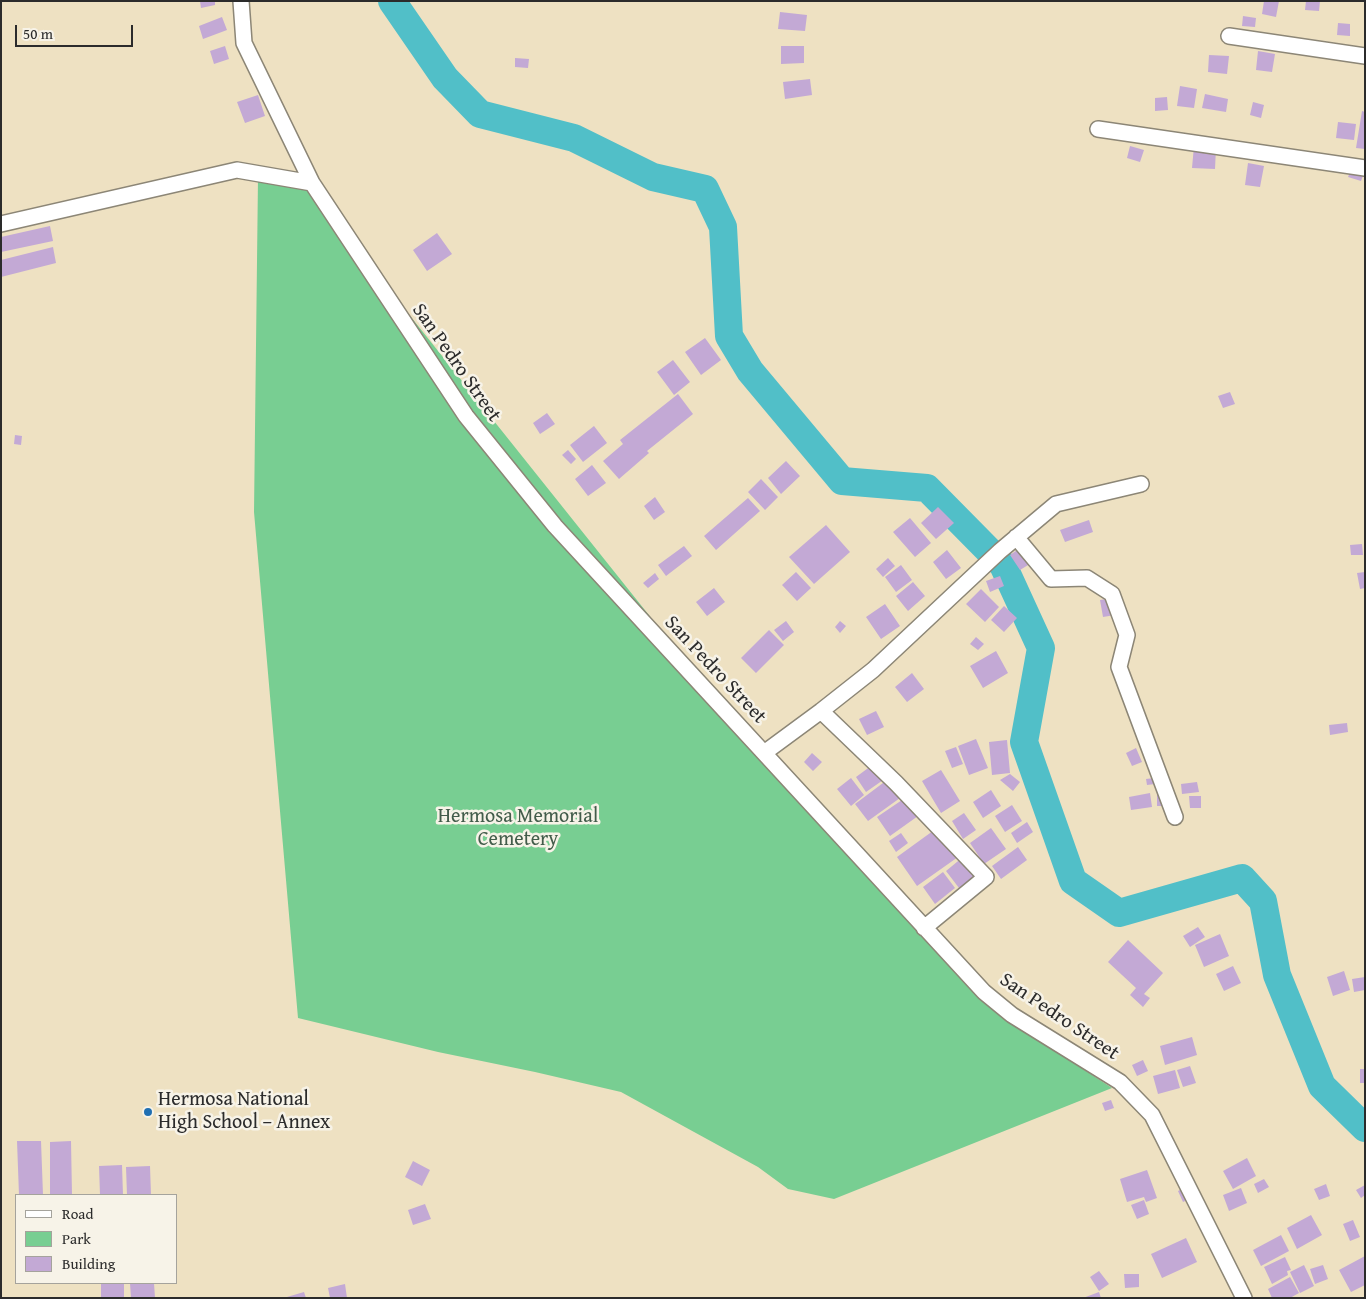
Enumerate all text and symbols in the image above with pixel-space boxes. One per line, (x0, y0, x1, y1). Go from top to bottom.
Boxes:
scale bar (18, 15, 135, 47)
text: 50 m (23, 23, 53, 44)
street label: San Pedro Street (406, 299, 506, 427)
street label: San Pedro Street (659, 611, 771, 729)
park label: Hermosa Memorial Cemetery (438, 805, 598, 852)
street label: San Pedro Street (995, 968, 1123, 1066)
place label: Hermosa National High School – Annex (158, 1088, 330, 1135)
marker: Hermosa National High School – Annex (142, 1106, 154, 1118)
legend (15, 1194, 178, 1284)
text: Road (62, 1203, 93, 1224)
text: Park (62, 1228, 91, 1249)
text: Building (62, 1253, 115, 1274)

